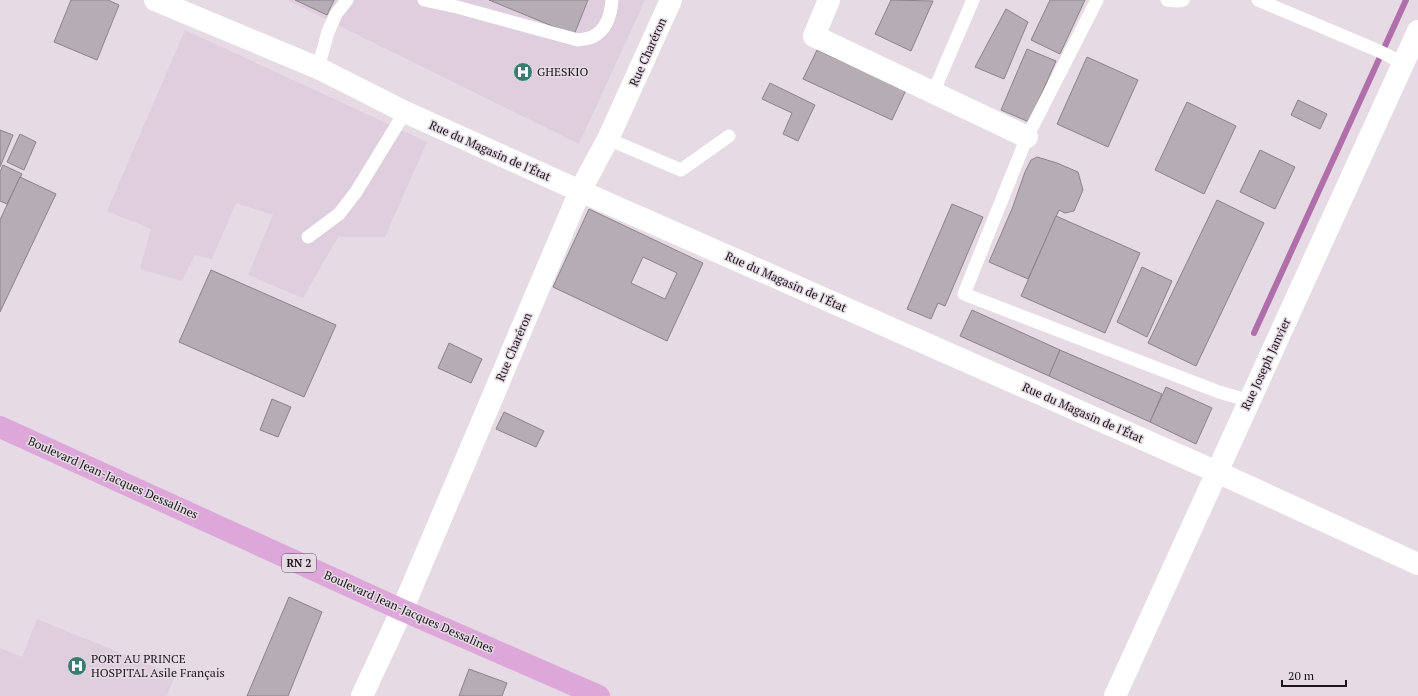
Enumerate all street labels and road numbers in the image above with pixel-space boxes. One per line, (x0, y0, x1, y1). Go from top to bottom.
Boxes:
street label: Rue Charéron (626, 15, 669, 88)
street label: Rue du Magasin de l'État (427, 117, 554, 184)
street label: Rue du Magasin de l'État (723, 248, 850, 315)
street label: Rue Charéron (492, 310, 535, 383)
street label: Rue Joseph Janvier (1238, 315, 1294, 412)
street label: Rue du Magasin de l'État (1020, 379, 1147, 446)
street label: Boulevard Jean-Jacques Dessalines (26, 433, 201, 522)
road number: RN 2 (282, 554, 316, 572)
street label: Boulevard Jean-Jacques Dessalines (322, 567, 497, 656)

